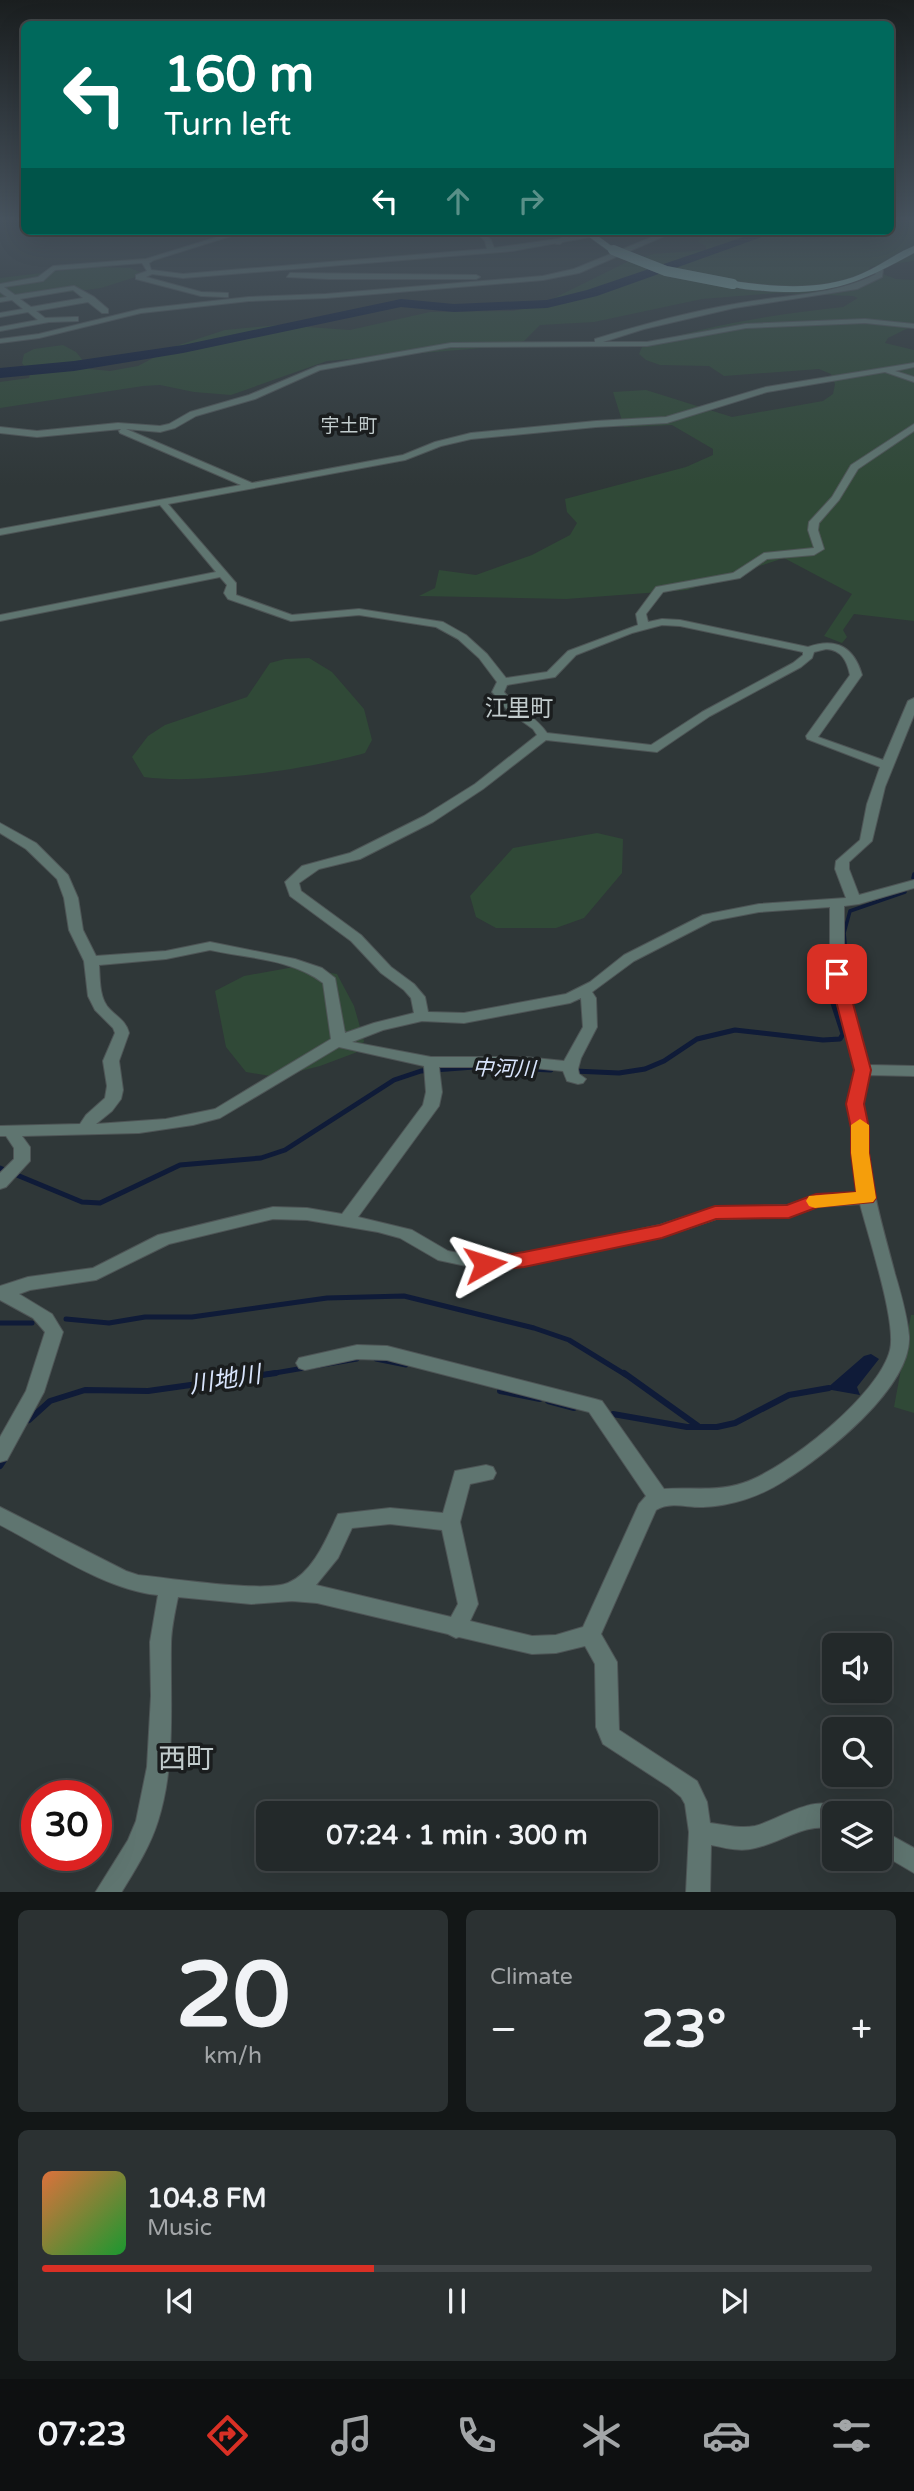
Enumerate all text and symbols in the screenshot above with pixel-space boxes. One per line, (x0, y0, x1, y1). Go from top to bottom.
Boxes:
text: 160 m (164, 46, 314, 105)
icon: left (49, 49, 140, 140)
text: Turn left (164, 106, 291, 144)
icon: left (366, 182, 404, 220)
icon: ahead (439, 182, 477, 220)
icon: right (512, 182, 550, 220)
district label: 宇土町 (320, 415, 378, 437)
district label: 江里町 (485, 695, 554, 723)
pin (807, 944, 867, 1004)
icon: arrive (818, 955, 856, 993)
water label: 中河川 (472, 1055, 538, 1083)
position arrow (448, 1227, 522, 1301)
water label: 川地川 (187, 1360, 266, 1400)
map controls (822, 1633, 892, 1871)
button: sound (822, 1633, 892, 1703)
button: search (822, 1717, 892, 1787)
district label: 西町 (158, 1742, 214, 1776)
speed limit sign: 30 (21, 1780, 112, 1871)
button: layers (822, 1801, 892, 1871)
text: 07:24 · 1 min · 300 m (326, 1820, 588, 1851)
text: 20 (176, 1941, 290, 2051)
text: Climate (490, 1963, 573, 1991)
text: 23° (641, 1998, 726, 2061)
text: − (490, 2007, 517, 2053)
text: + (851, 2007, 872, 2053)
text: km/h (204, 2042, 262, 2070)
text: 104.8 FM (147, 2183, 267, 2214)
text: Music (147, 2214, 212, 2242)
icon: previous (161, 2282, 199, 2320)
icon: pause (438, 2282, 476, 2320)
icon: next (715, 2282, 753, 2320)
icon: directions (203, 2411, 252, 2460)
icon: music (327, 2411, 376, 2460)
icon: phone (452, 2411, 501, 2460)
icon: climate (577, 2411, 626, 2460)
icon: car (702, 2411, 751, 2460)
icon: filters (827, 2411, 876, 2460)
text: 07:23 (38, 2416, 127, 2454)

